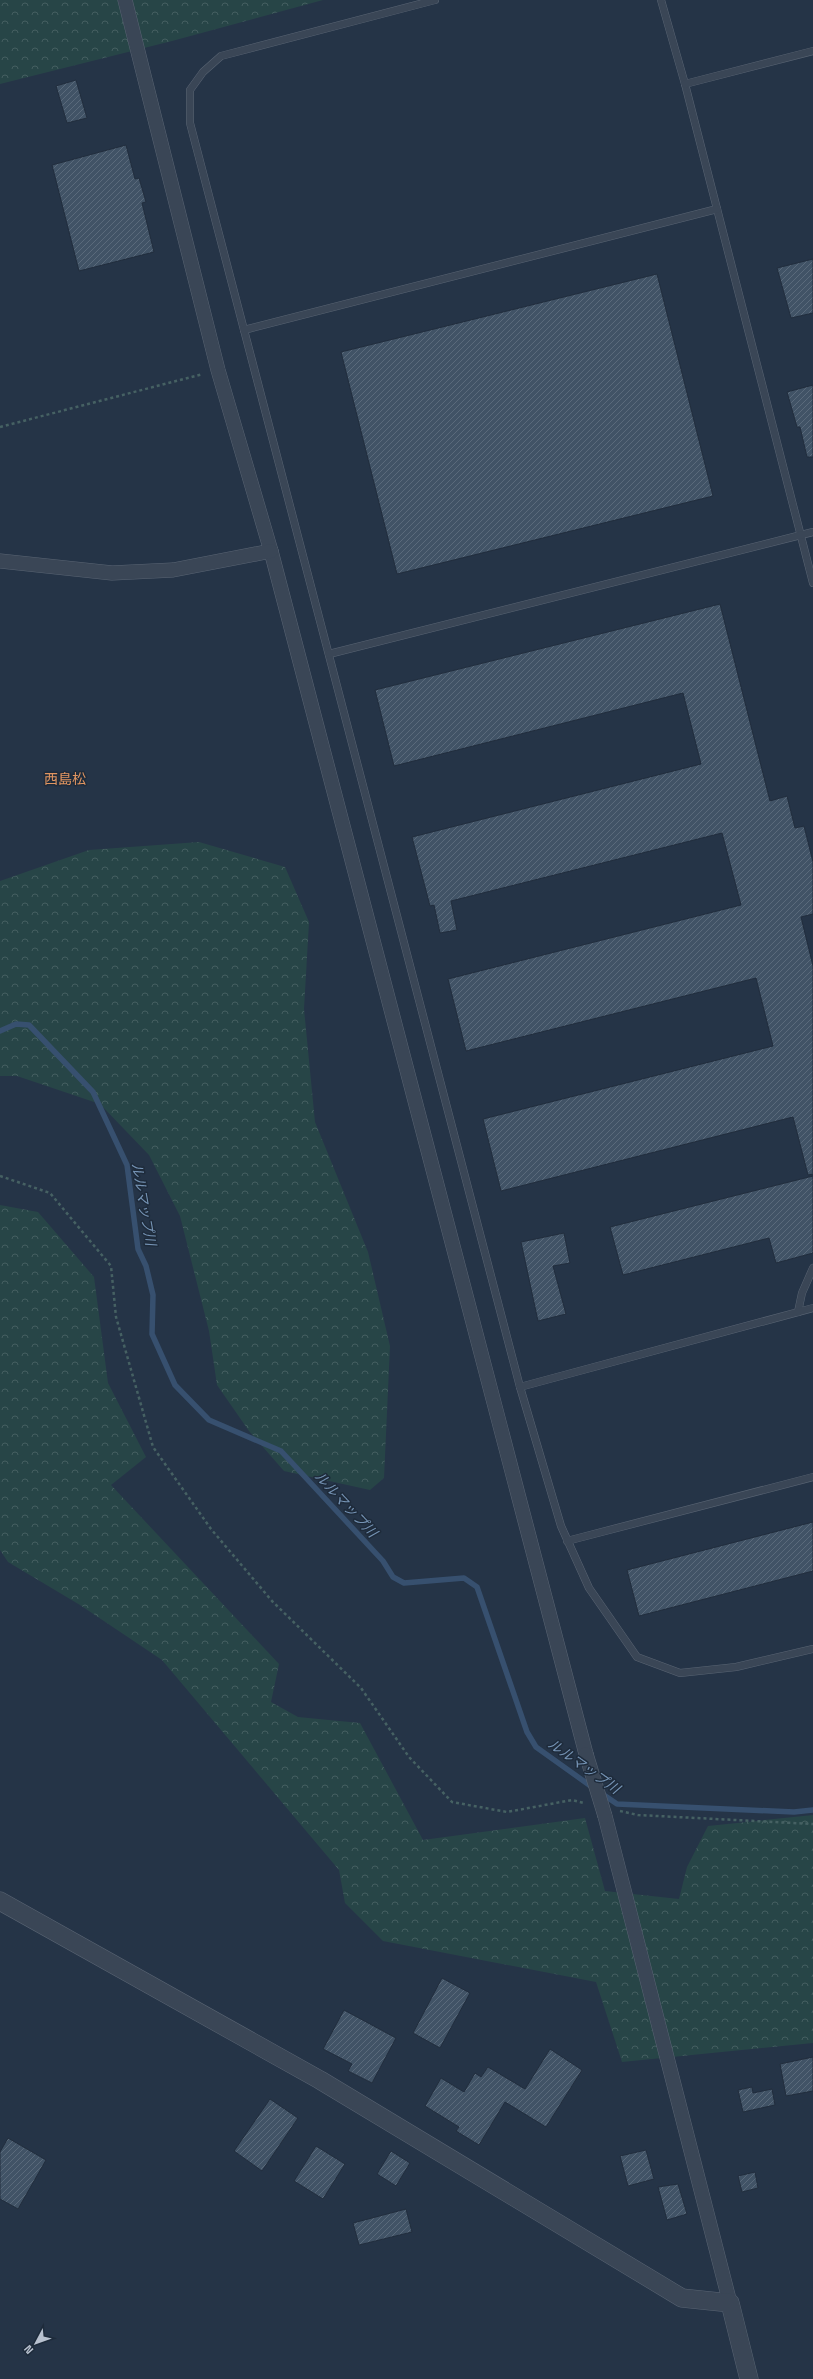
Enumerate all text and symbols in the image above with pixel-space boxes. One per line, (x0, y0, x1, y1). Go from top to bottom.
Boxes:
district label: 西島松 (44, 770, 86, 788)
water label: ルルマップ川 (128, 1161, 161, 1249)
water label: ルルマップ川 (311, 1467, 383, 1542)
water label: ルルマップ川 (544, 1735, 625, 1799)
north arrow (16, 2323, 56, 2363)
text: N (21, 2342, 36, 2357)

